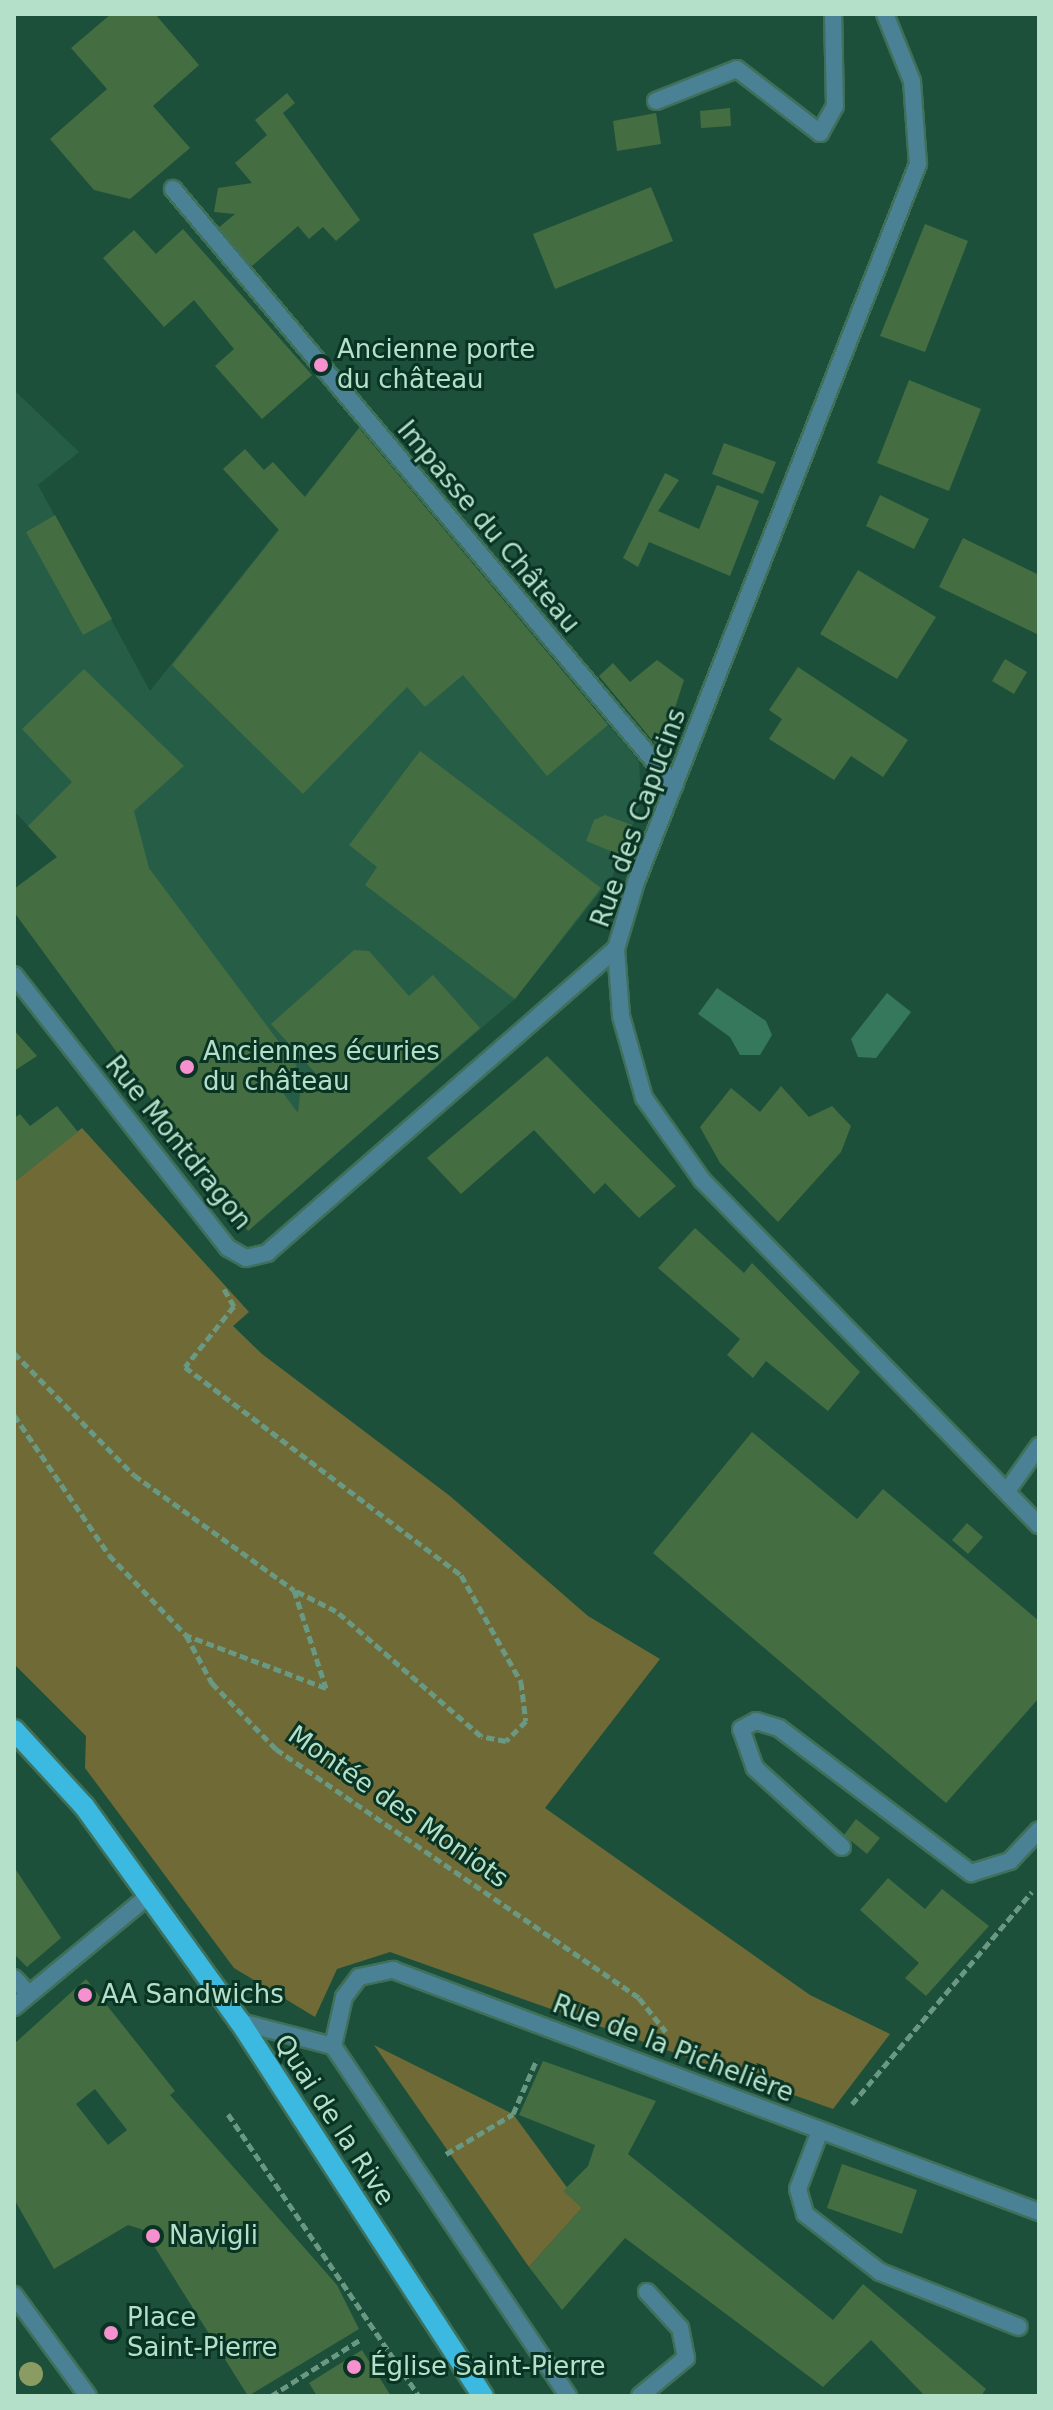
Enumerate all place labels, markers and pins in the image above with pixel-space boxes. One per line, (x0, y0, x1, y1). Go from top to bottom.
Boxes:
place label: Ancienne porte du château (337, 334, 535, 396)
marker: Ancienne porte du château (312, 356, 330, 374)
place label: Anciennes écuries du château (203, 1036, 440, 1098)
marker: Anciennes écuries du château (178, 1058, 196, 1076)
place label: AA Sandwichs (101, 1979, 284, 2011)
marker: AA Sandwichs (76, 1986, 94, 2004)
place label: Navigli (169, 2220, 258, 2252)
marker: Navigli (144, 2227, 162, 2245)
place label: Place Saint-Pierre (127, 2302, 277, 2364)
marker: Place Saint-Pierre (102, 2324, 120, 2342)
place label: Église Saint-Pierre (370, 2351, 606, 2383)
marker: Église Saint-Pierre (345, 2358, 363, 2376)

